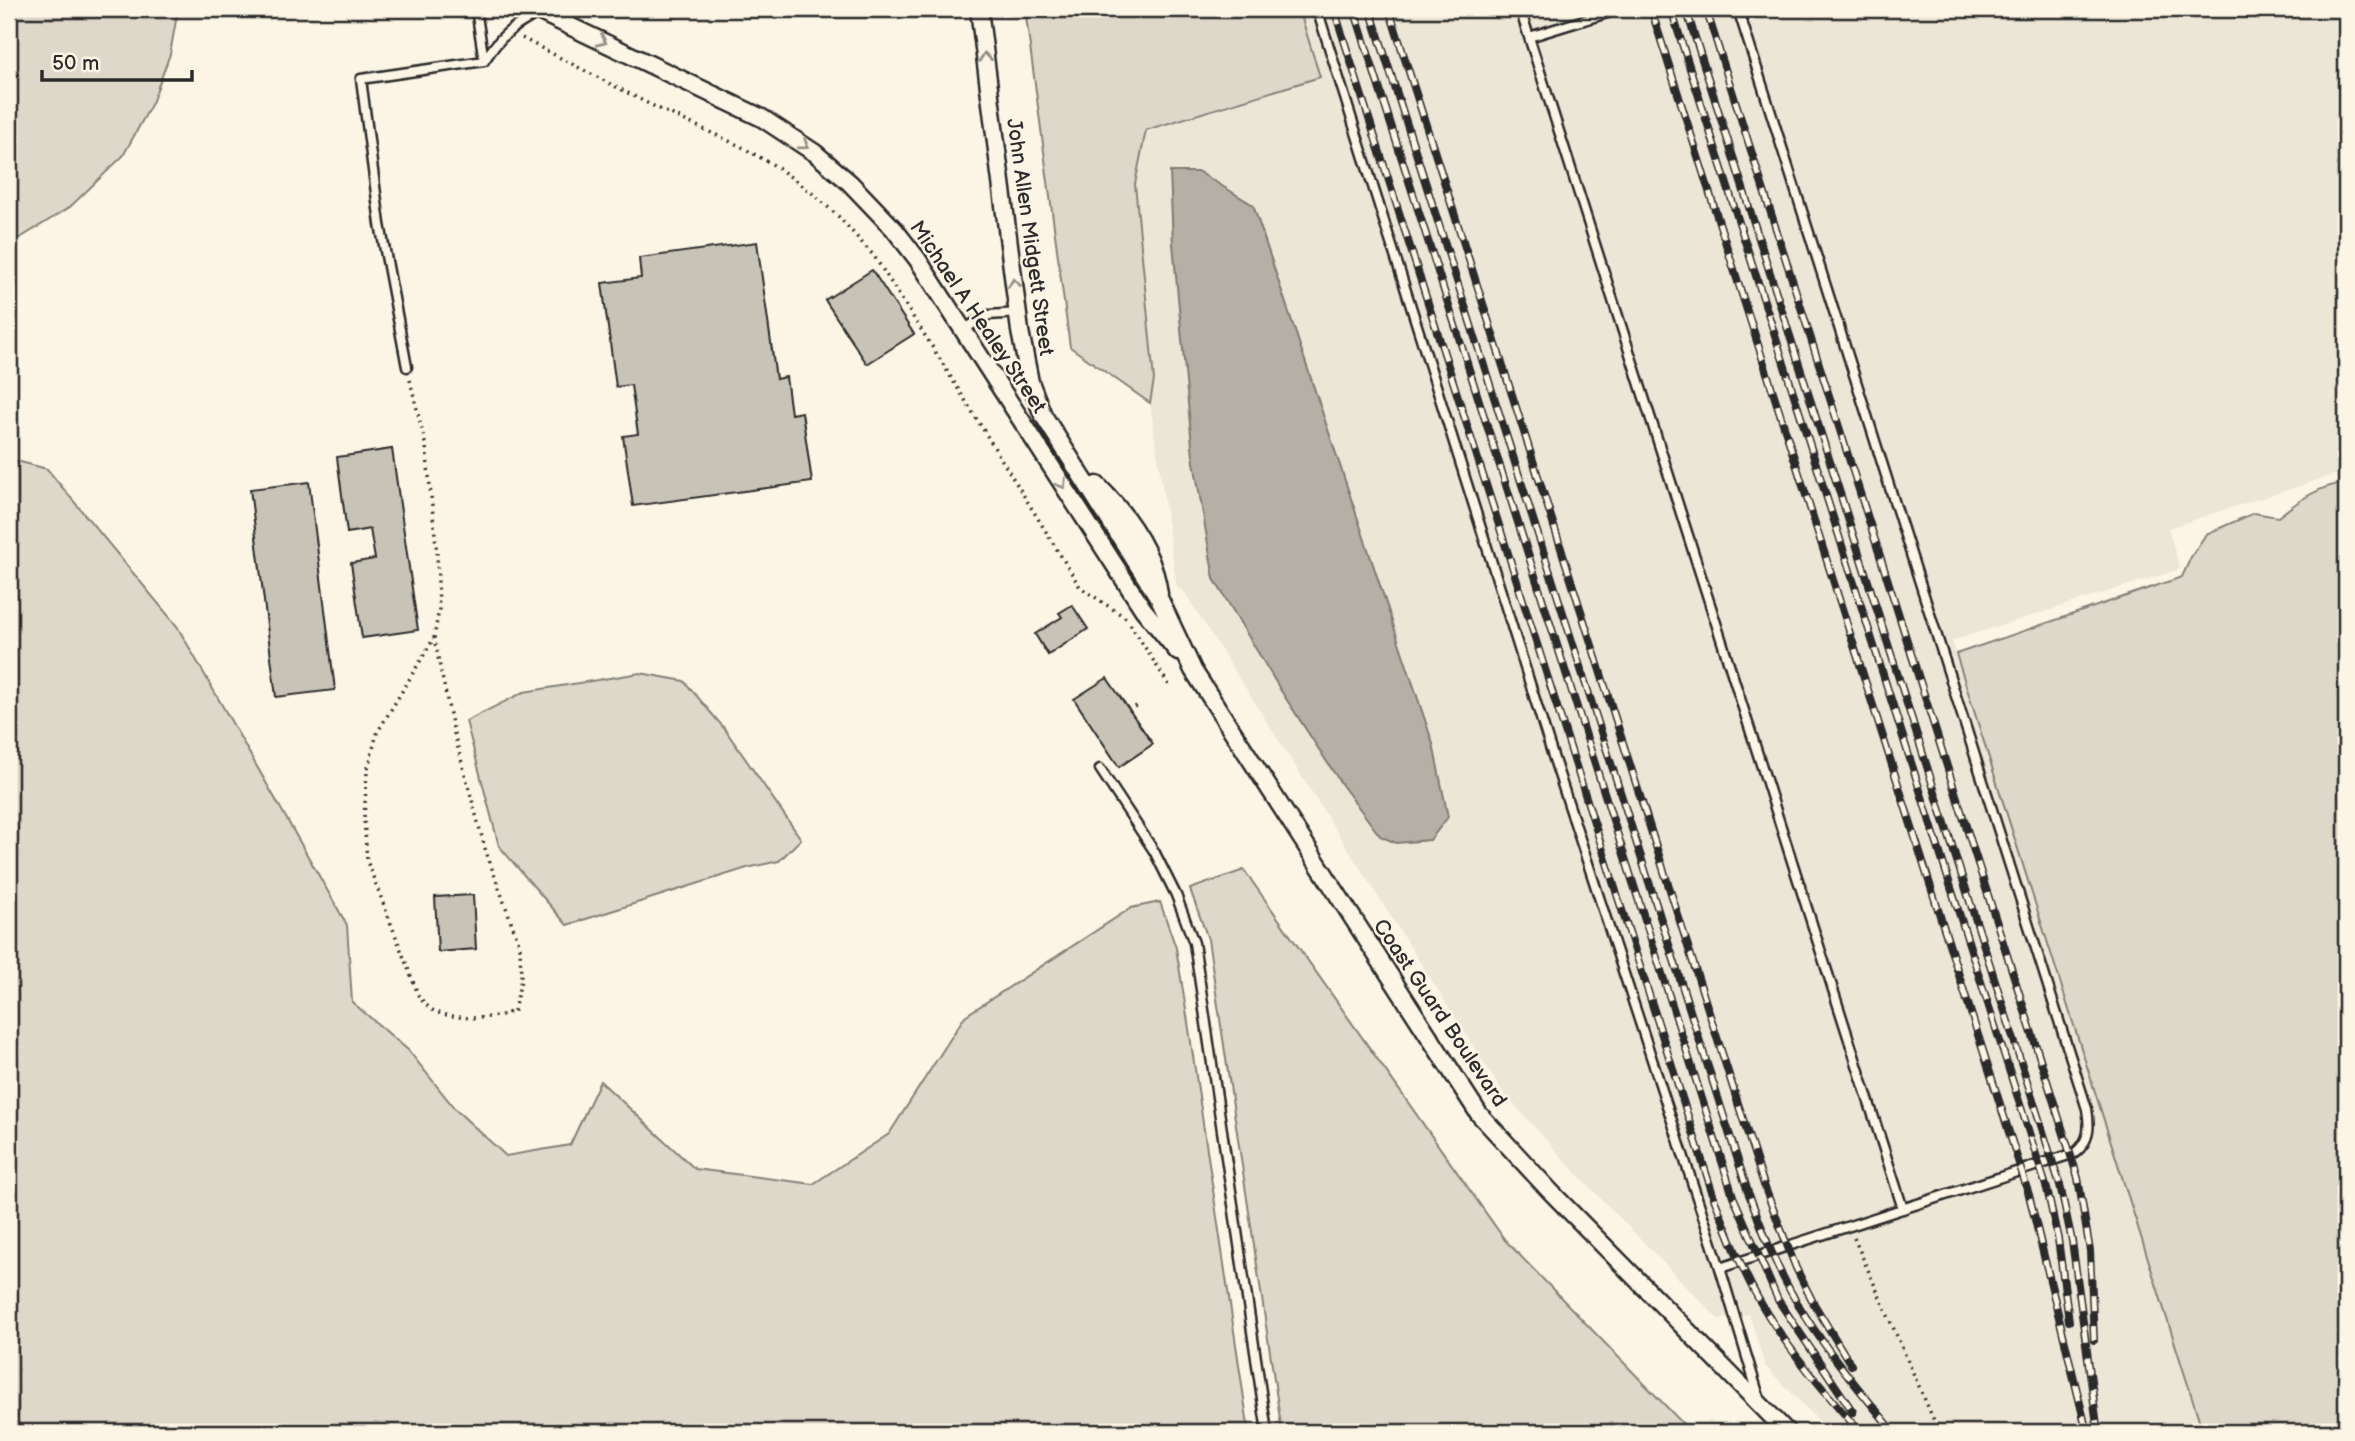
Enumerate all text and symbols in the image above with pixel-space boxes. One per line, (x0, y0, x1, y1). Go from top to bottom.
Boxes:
one-way arrow (595, 33, 607, 47)
scale bar (42, 38, 192, 82)
text: 50 m (52, 51, 99, 76)
one-way arrow (978, 51, 993, 63)
street label: John Allen Midgett Street (1001, 117, 1059, 358)
one-way arrow (796, 137, 809, 149)
street label: Michael A Healey Street (904, 216, 1052, 418)
one-way arrow (1007, 277, 1022, 288)
one-way arrow (1054, 476, 1067, 489)
street label: Coast Guard Boulevard (1368, 914, 1512, 1112)

